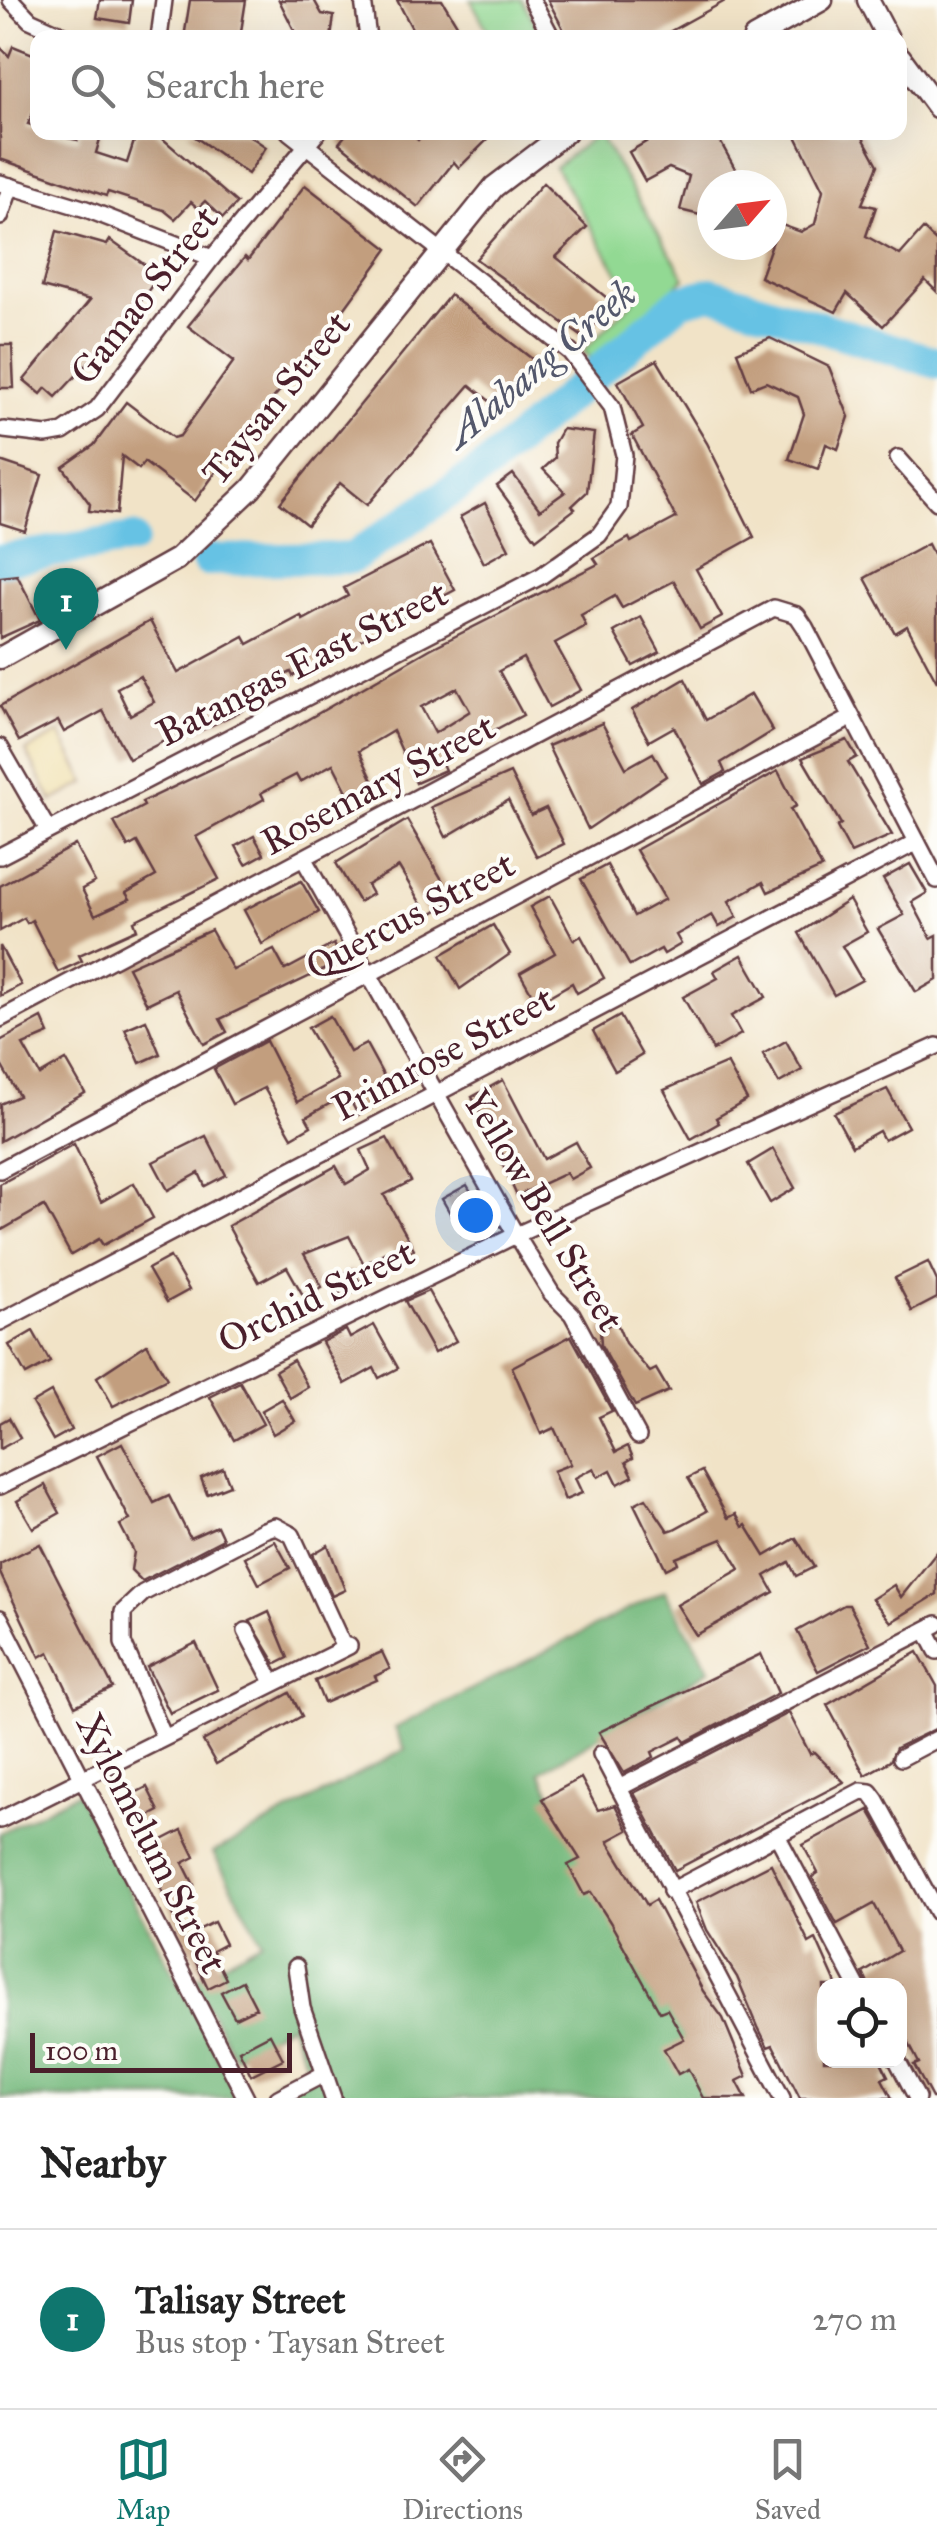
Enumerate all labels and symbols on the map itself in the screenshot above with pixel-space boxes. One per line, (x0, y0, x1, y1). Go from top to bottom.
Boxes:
north arrow (697, 170, 787, 260)
street label: Gamao Street (60, 197, 228, 393)
water label: Alabang Creek (431, 269, 646, 460)
street label: Taysan Street (192, 302, 360, 494)
pin: 1 (34, 568, 98, 650)
street label: Batangas East Street (149, 570, 455, 756)
street label: Rosemary Street (253, 703, 503, 865)
street label: Quercus Street (298, 841, 522, 989)
street label: Primrose Street (325, 975, 561, 1131)
street label: Yellow Bell Street (454, 1081, 634, 1339)
your location (450, 1190, 501, 1241)
street label: Orchid Street (211, 1229, 421, 1363)
street label: Xylomelum Street (67, 1705, 237, 1981)
scale bar (30, 2028, 292, 2072)

